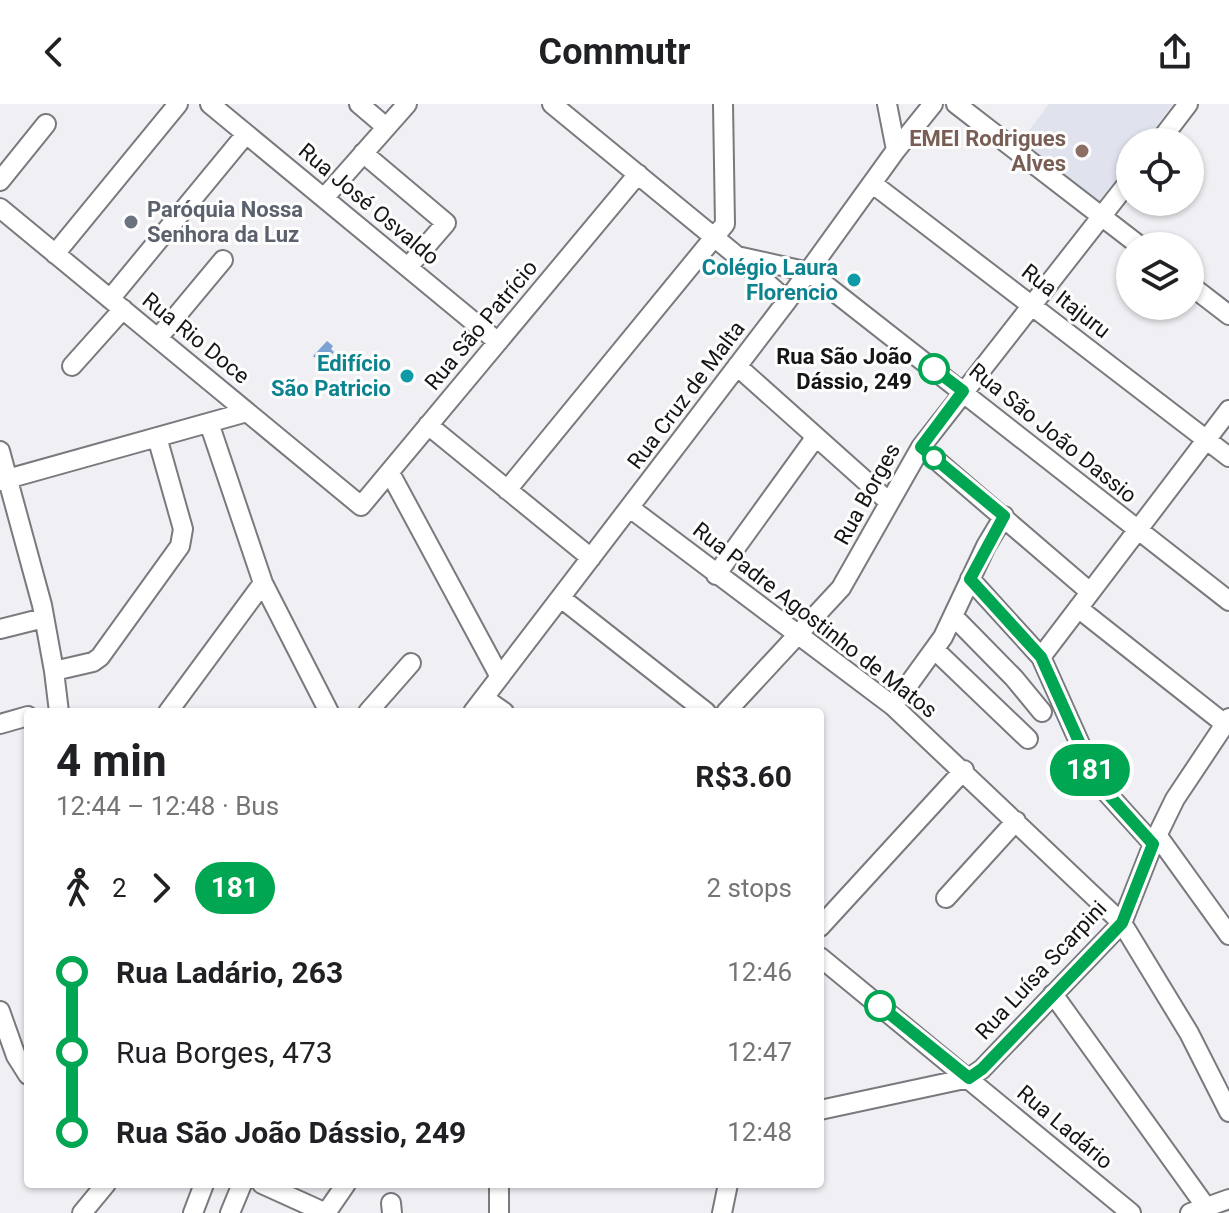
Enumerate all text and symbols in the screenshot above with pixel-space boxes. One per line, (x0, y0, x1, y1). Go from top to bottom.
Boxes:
icon: back (32, 30, 76, 74)
icon: share (1153, 30, 1197, 74)
text: Commutr (539, 31, 690, 73)
place label: EMEI Rodrigues Alves (909, 126, 1066, 176)
map controls (1116, 128, 1204, 320)
button: locate (1116, 128, 1204, 216)
street label: Rua José Osvaldo (294, 138, 444, 270)
marker: EMEI Rodrigues Alves (1073, 142, 1091, 160)
place label: Paróquia Nossa Senhora da Luz (147, 197, 303, 247)
marker: Paróquia Nossa Senhora da Luz (122, 213, 140, 231)
button: layers (1116, 232, 1204, 320)
street label: Rua São Patrício (420, 255, 542, 395)
place label: Colégio Laura Florencio (702, 255, 838, 305)
street label: Rua Itajuru (1017, 259, 1115, 343)
marker: Colégio Laura Florencio (845, 271, 863, 289)
street label: Rua Rio Doce (138, 287, 254, 389)
street label: Rua Cruz de Malta (622, 316, 750, 474)
place label: Rua São João Dássio, 249 (776, 344, 912, 394)
place label: Edifício São Patricio (271, 351, 391, 401)
marker: Rua São João Dássio, 249 (919, 354, 949, 384)
street label: Rua São João Dassio (964, 358, 1142, 508)
marker: Edifício São Patricio (398, 367, 416, 385)
street label: Rua Borges (829, 439, 905, 549)
unlabelled marker (923, 447, 945, 469)
street label: Rua Padre Agostinho de Matos (688, 517, 942, 723)
text: 4 min (56, 735, 167, 787)
line badge: 181 (1044, 744, 1136, 796)
text: 181 (1066, 753, 1114, 786)
text: R$3.60 (695, 759, 792, 794)
text: 12:44 – 12:48 · Bus (56, 791, 279, 821)
icon: walk (56, 866, 100, 910)
icon: forward (139, 866, 183, 910)
text: 181 (211, 871, 259, 904)
text: 2 (112, 873, 127, 903)
text: 2 stops (706, 873, 792, 903)
street label: Rua Luísa Scarpini (970, 896, 1112, 1044)
text: Rua Ladário, 263 (116, 955, 343, 990)
text: 12:46 (727, 957, 792, 987)
unlabelled marker (865, 991, 895, 1021)
text: Rua Borges, 473 (116, 1035, 333, 1070)
text: 12:47 (727, 1037, 792, 1067)
street label: Rua Ladário (1012, 1080, 1118, 1174)
text: Rua São João Dássio, 249 (116, 1115, 466, 1150)
text: 12:48 (727, 1117, 792, 1147)

